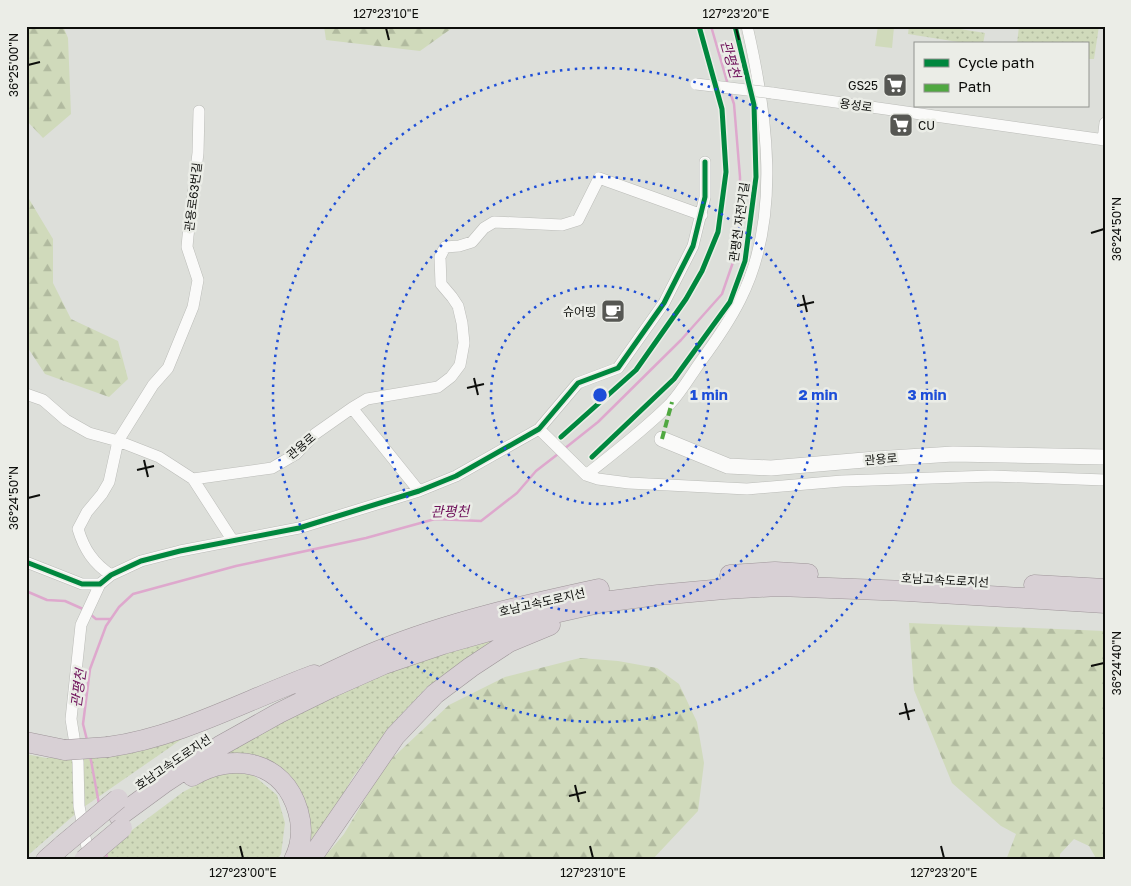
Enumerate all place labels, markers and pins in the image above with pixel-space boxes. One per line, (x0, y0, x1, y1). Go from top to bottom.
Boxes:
supermarket icon: GS25 (882, 72, 908, 98)
place label: GS25 (848, 78, 878, 93)
supermarket icon: CU (888, 112, 914, 138)
place label: CU (918, 118, 935, 133)
cafe icon: 슈어띵 (600, 298, 626, 324)
place label: 슈어띵 (563, 304, 596, 319)
centre of rings (591, 386, 609, 404)

